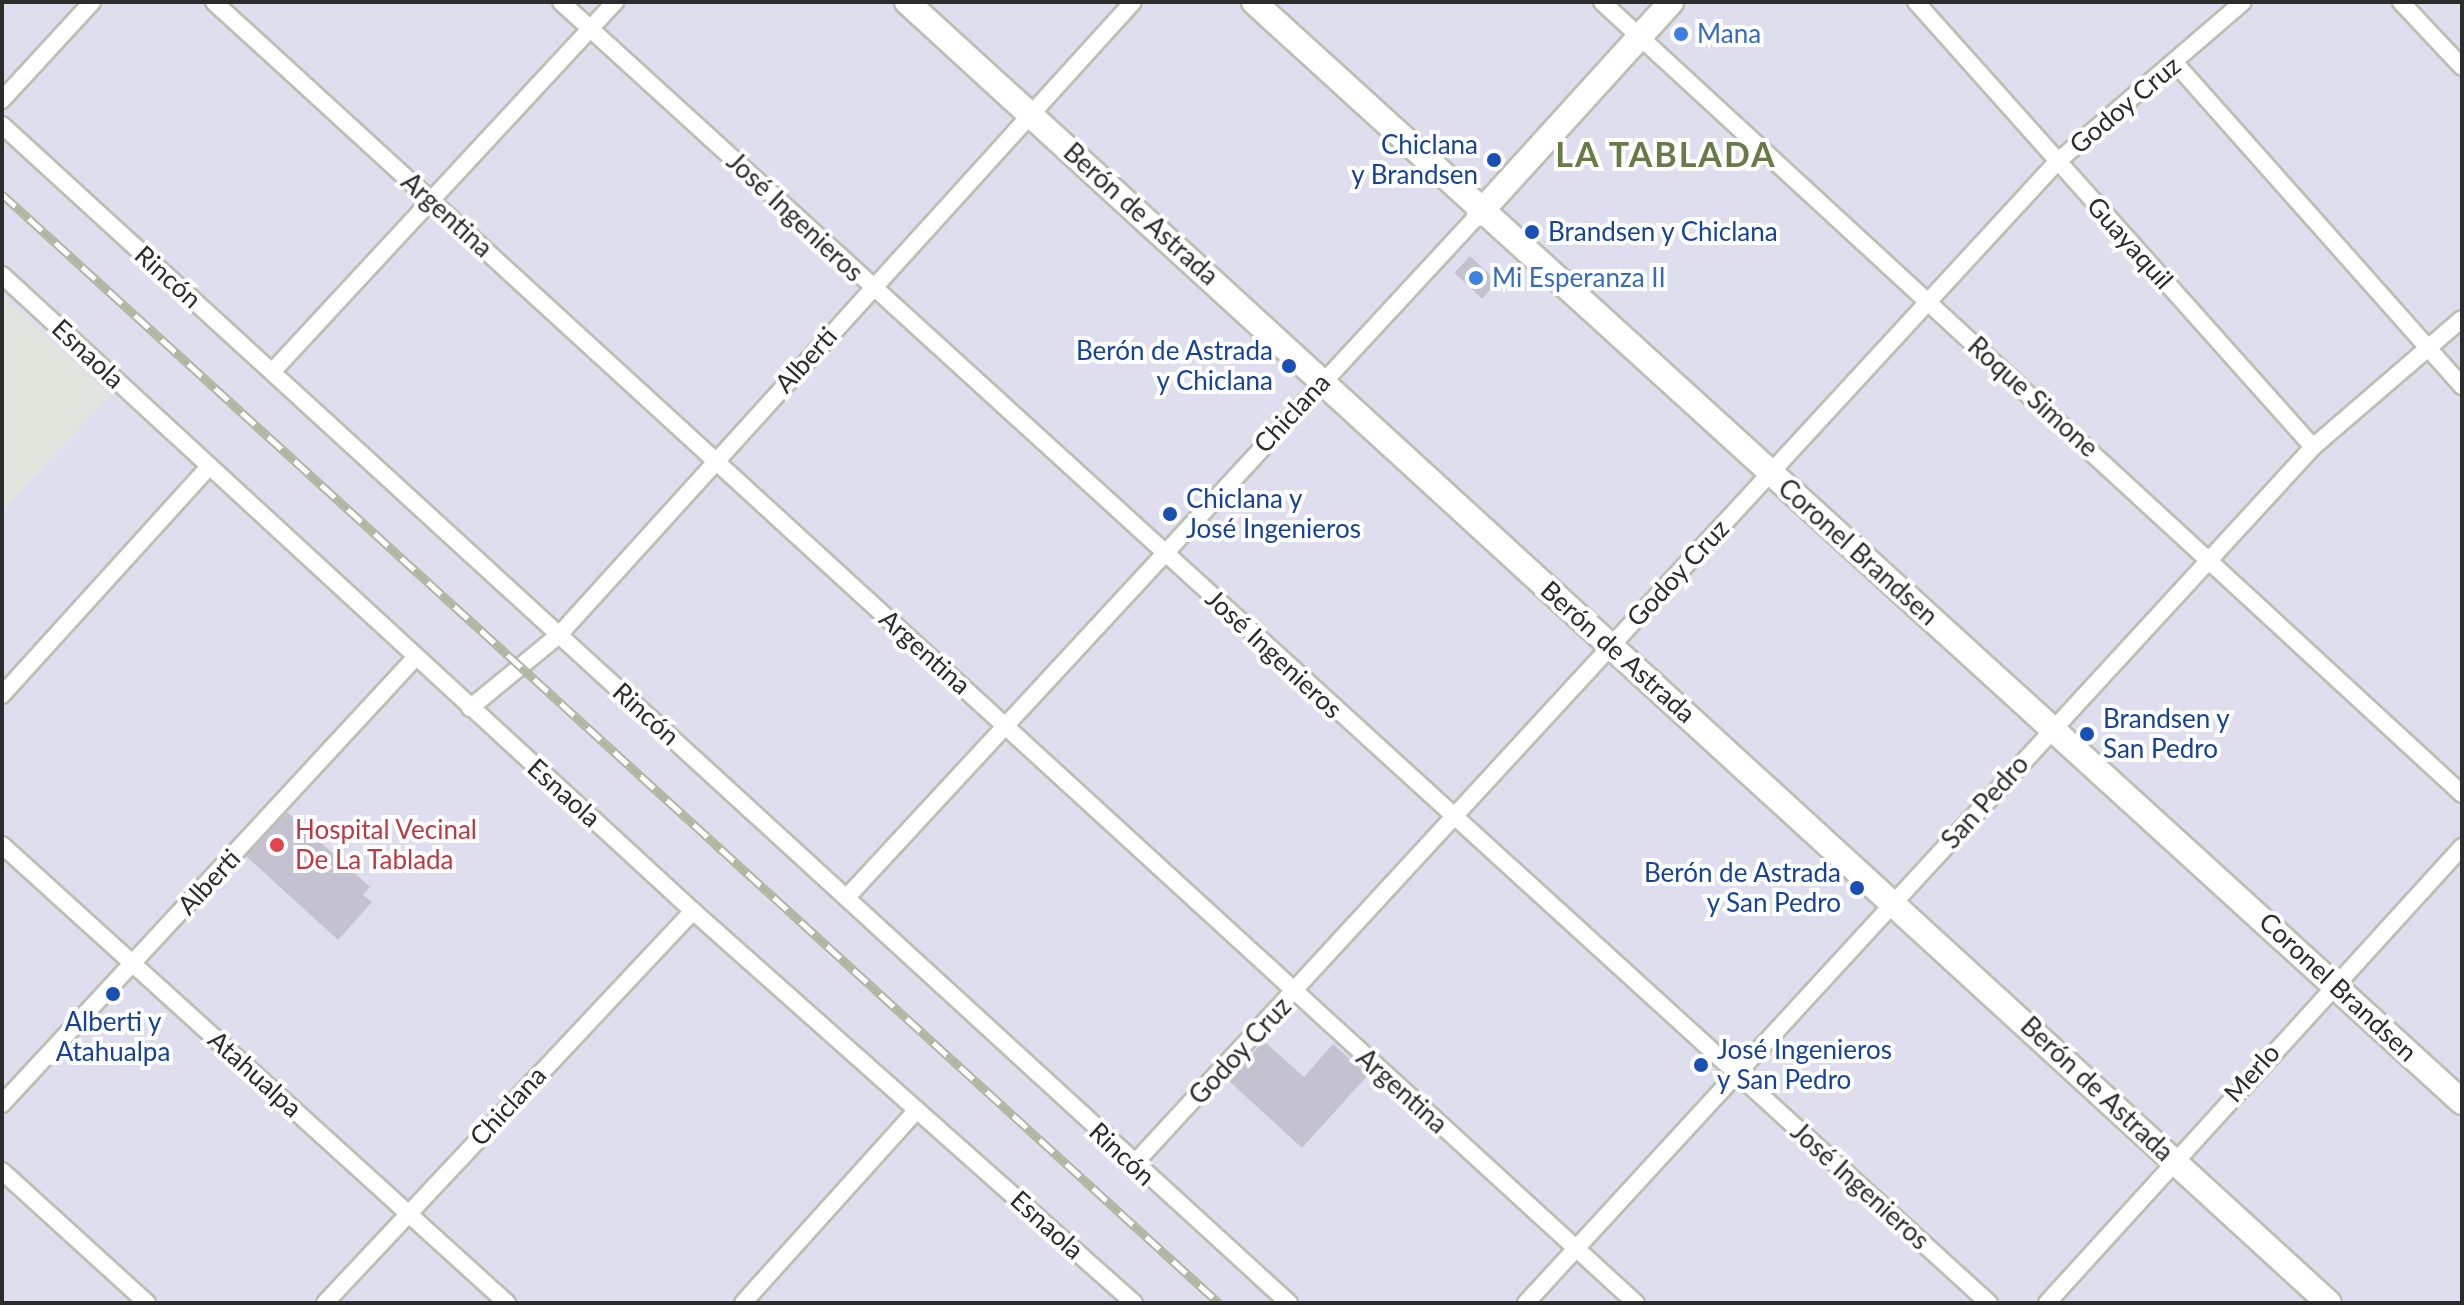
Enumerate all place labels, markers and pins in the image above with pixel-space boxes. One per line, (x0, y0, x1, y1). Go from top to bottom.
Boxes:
place label: Mana (1697, 18, 1761, 50)
marker: Mana (1672, 25, 1690, 43)
place label: Chiclana y Brandsen (1351, 129, 1478, 190)
marker: Chiclana y Brandsen (1485, 151, 1503, 169)
place label: Brandsen y Chiclana (1548, 216, 1779, 248)
marker: Brandsen y Chiclana (1523, 223, 1541, 241)
place label: Mi Esperanza II (1492, 262, 1666, 294)
marker: Mi Esperanza II (1467, 269, 1485, 287)
place label: Berón de Astrada y Chiclana (1075, 335, 1273, 396)
marker: Berón de Astrada y Chiclana (1280, 357, 1298, 375)
place label: Chiclana y José Ingenieros (1186, 483, 1361, 544)
marker: Chiclana y José Ingenieros (1161, 505, 1179, 523)
place label: Brandsen y San Pedro (2103, 703, 2230, 764)
marker: Brandsen y San Pedro (2078, 725, 2096, 743)
place label: Hospital Vecinal De La Tablada (295, 814, 478, 876)
marker: Hospital Vecinal De La Tablada (266, 834, 288, 856)
place label: Berón de Astrada y San Pedro (1643, 857, 1841, 918)
marker: Berón de Astrada y San Pedro (1848, 879, 1866, 897)
marker: Alberti y Atahualpa (104, 985, 122, 1003)
place label: Alberti y Atahualpa (56, 1006, 170, 1068)
place label: José Ingenieros y San Pedro (1717, 1034, 1892, 1096)
marker: José Ingenieros y San Pedro (1692, 1056, 1710, 1074)

